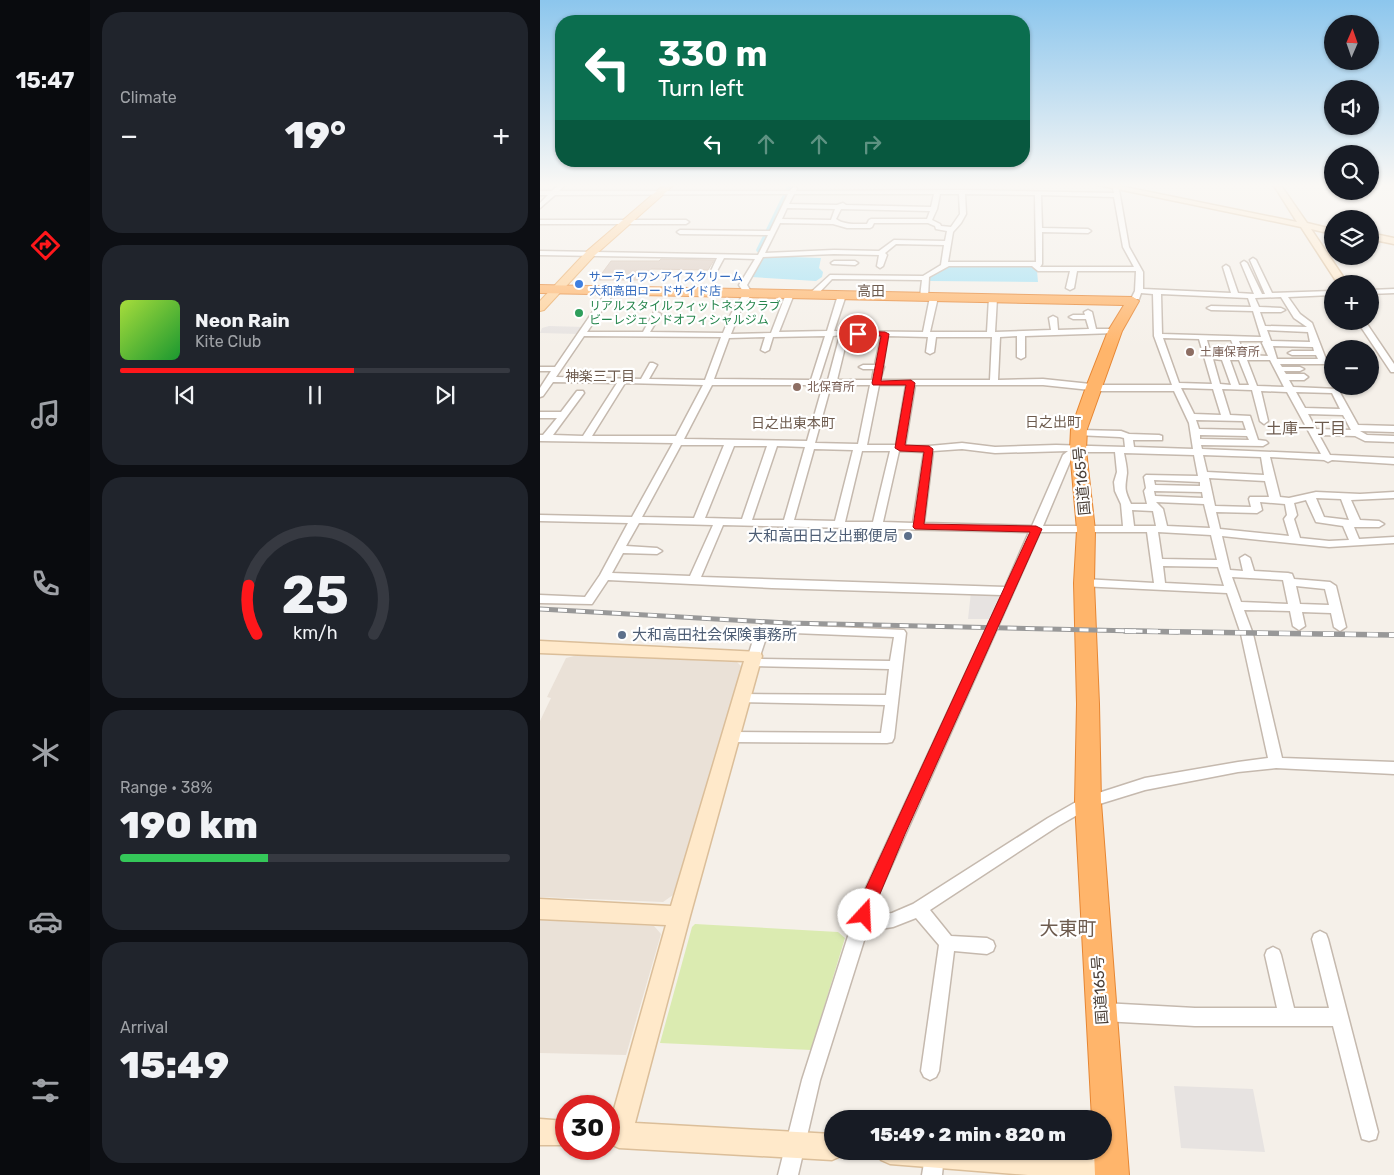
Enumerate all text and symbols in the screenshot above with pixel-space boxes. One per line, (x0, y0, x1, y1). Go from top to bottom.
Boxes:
north arrow (1324, 15, 1379, 70)
map controls (1324, 15, 1379, 395)
text: 330 m (658, 33, 767, 75)
icon: left (575, 35, 640, 100)
text: 15:47 (16, 67, 74, 94)
text: Turn left (658, 75, 744, 102)
button: sound (1324, 80, 1379, 135)
text: Climate (120, 88, 177, 107)
text: 19° (285, 112, 346, 158)
text: − (120, 119, 138, 152)
text: + (493, 119, 510, 152)
icon: left (699, 130, 727, 158)
icon: ahead (752, 130, 780, 158)
icon: ahead (805, 130, 833, 158)
icon: right (858, 130, 886, 158)
button: search (1324, 145, 1379, 200)
button: layers (1324, 210, 1379, 265)
icon: directions (28, 228, 63, 263)
place label: サーティワンアイスクリーム 大和高田ロードサイド店 (589, 270, 743, 298)
button: + (1324, 275, 1379, 330)
marker: サーティワンアイスクリーム 大和高田ロードサイド店 (573, 278, 585, 290)
district label: 高田 (857, 283, 885, 300)
place label: リアルスタイルフィットネスクラブ ビーレジェンドオフィシャルジム (589, 299, 781, 327)
marker: リアルスタイルフィットネスクラブ ビーレジェンドオフィシャルジム (573, 307, 585, 319)
text: Neon Rain (195, 309, 290, 332)
pin (837, 313, 879, 355)
icon: arrive (844, 320, 872, 348)
text: Kite Club (195, 332, 261, 351)
button: − (1324, 340, 1379, 395)
place label: 土庫保育所 (1200, 345, 1260, 359)
marker: 土庫保育所 (1184, 346, 1196, 358)
district label: 神楽三丁目 (565, 368, 635, 385)
place label: 北保育所 (807, 380, 855, 394)
icon: previous (171, 381, 199, 409)
icon: pause (301, 381, 329, 409)
icon: next (431, 381, 459, 409)
marker: 北保育所 (791, 381, 803, 393)
icon: music (28, 397, 63, 432)
district label: 日之出町 (1025, 414, 1081, 431)
district label: 日之出東本町 (751, 415, 835, 432)
district label: 土庫一丁目 (1266, 419, 1346, 438)
street label: 国道165号 (1070, 446, 1094, 516)
place label: 大和高田日之出郵便局 (748, 527, 898, 545)
marker: 大和高田日之出郵便局 (902, 530, 914, 542)
text: 25 (281, 564, 349, 626)
icon: phone (28, 566, 63, 601)
text: km/h (293, 622, 337, 643)
place label: 大和高田社会保険事務所 (632, 626, 797, 644)
marker: 大和高田社会保険事務所 (616, 629, 628, 641)
icon: climate (28, 735, 63, 770)
text: Range · 38% (120, 778, 213, 797)
text: 190 km (120, 802, 258, 848)
position arrow (837, 888, 889, 940)
icon: car (28, 904, 63, 939)
district label: 大東町 (1039, 917, 1097, 940)
street label: 国道165号 (1089, 955, 1111, 1025)
text: Arrival (120, 1018, 168, 1037)
text: 15:49 (120, 1042, 229, 1088)
icon: filters (28, 1073, 63, 1108)
speed limit sign: 30 (555, 1095, 620, 1160)
text: 15:49 · 2 min · 820 m (870, 1123, 1066, 1146)

